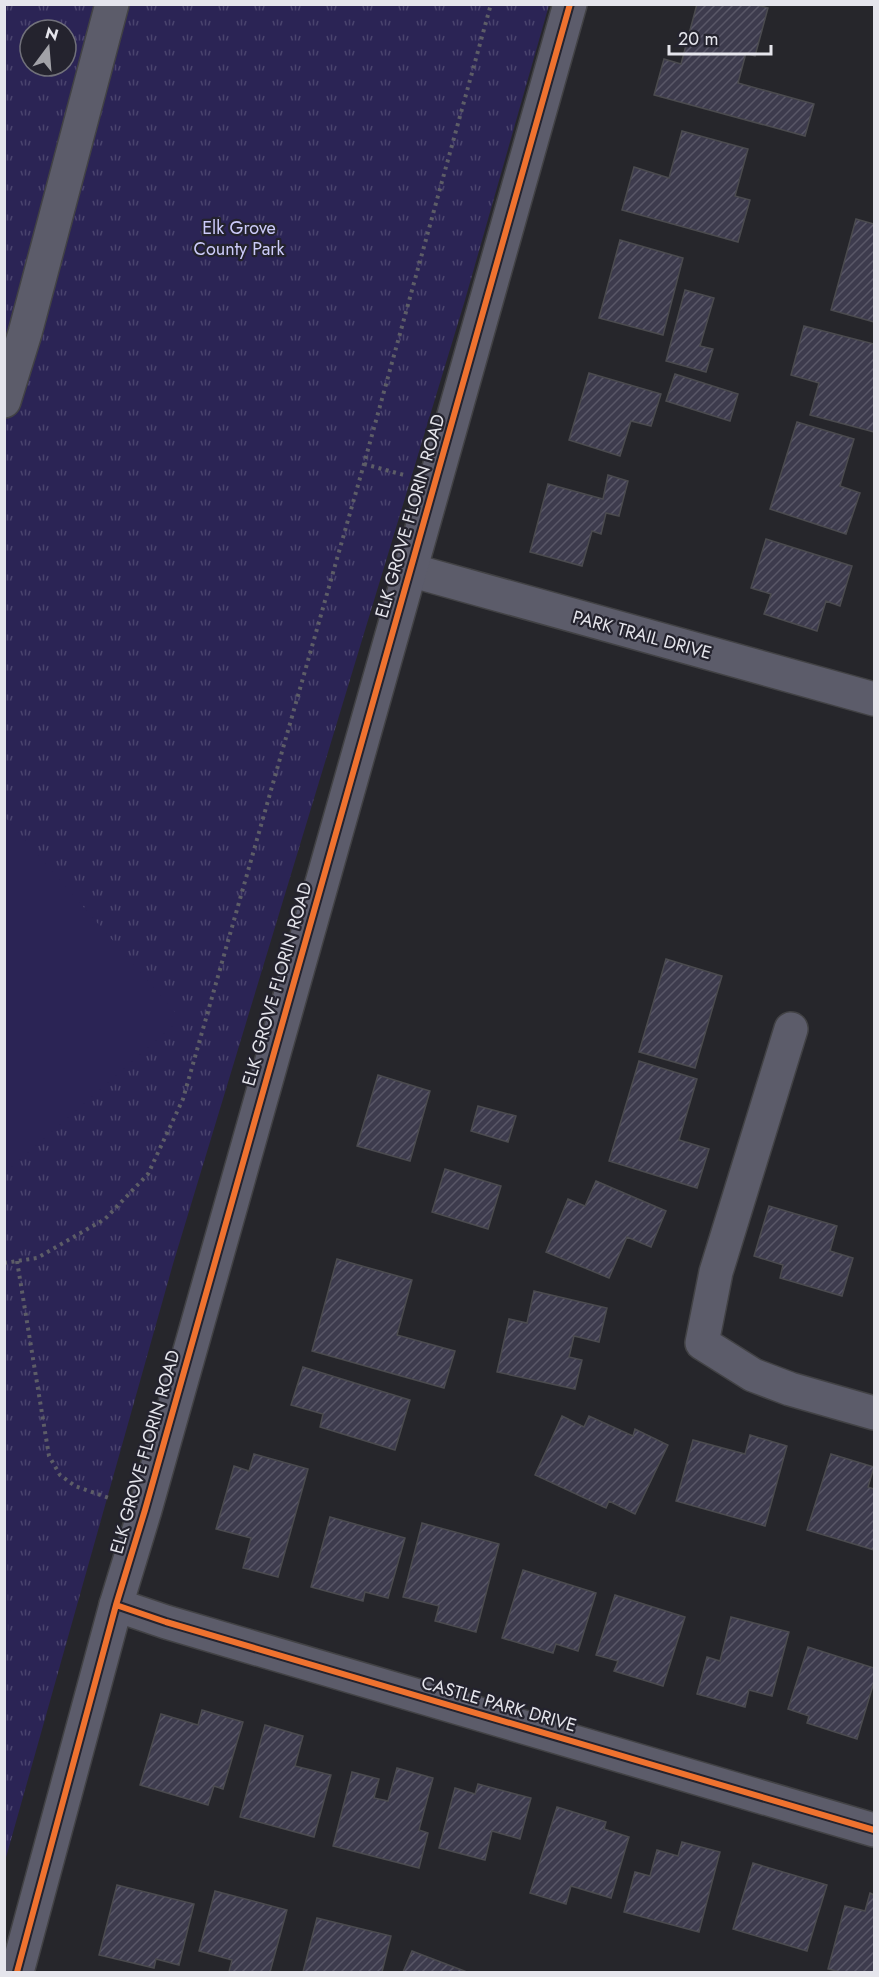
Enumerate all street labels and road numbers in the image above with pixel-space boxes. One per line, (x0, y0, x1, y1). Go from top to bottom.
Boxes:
street label: ELK GROVE FLORIN ROAD (368, 411, 452, 621)
street label: PARK TRAIL DRIVE (570, 604, 714, 666)
street label: ELK GROVE FLORIN ROAD (235, 879, 319, 1089)
street label: ELK GROVE FLORIN ROAD (103, 1347, 187, 1557)
street label: CASTLE PARK DRIVE (418, 1669, 580, 1739)

